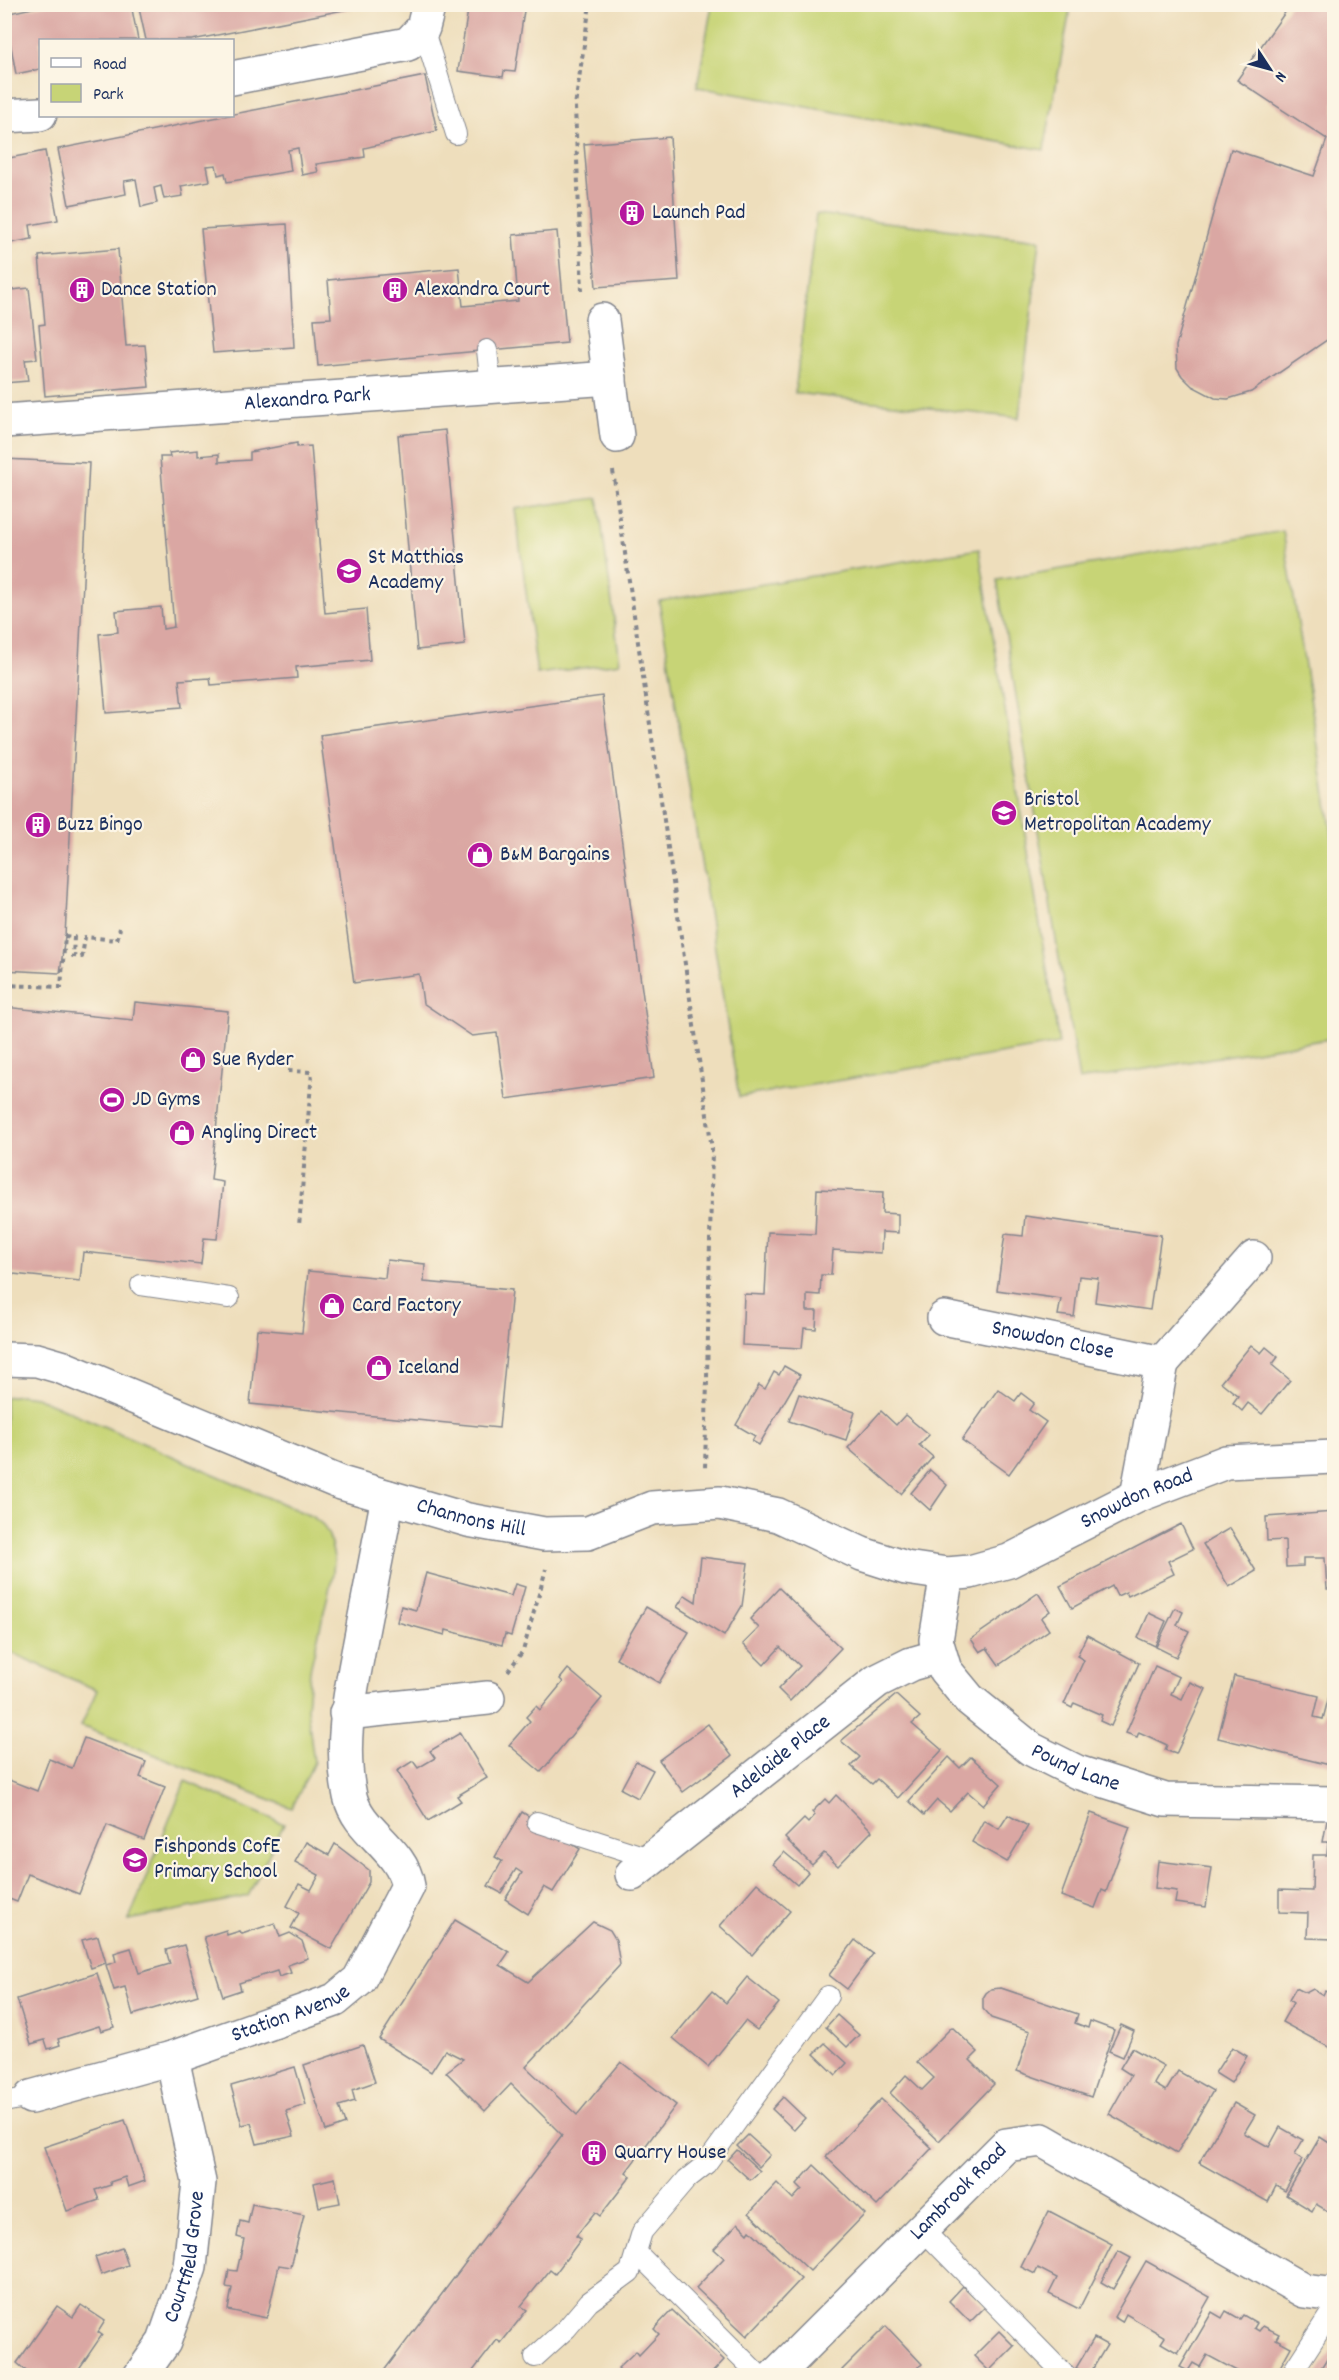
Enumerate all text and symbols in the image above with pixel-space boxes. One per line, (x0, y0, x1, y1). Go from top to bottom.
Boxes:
legend (39, 39, 234, 117)
north arrow (1240, 39, 1300, 99)
text: Road (93, 53, 127, 78)
text: N (1268, 66, 1292, 86)
text: Park (93, 83, 124, 108)
building icon: Launch Pad (617, 198, 647, 228)
place label: Launch Pad (652, 198, 746, 229)
building icon: Dance Station (67, 275, 97, 305)
place label: Dance Station (101, 275, 217, 306)
building icon: Alexandra Court (380, 275, 410, 305)
place label: Alexandra Court (414, 275, 550, 306)
street label: Alexandra Park (243, 380, 372, 419)
place label: St Matthias Academy (368, 543, 464, 599)
school or university icon: St Matthias Academy (334, 556, 364, 586)
place label: Bristol Metropolitan Academy (1024, 785, 1212, 841)
school or university icon: Bristol Metropolitan Academy (989, 798, 1019, 828)
building icon: Buzz Bingo (23, 810, 53, 840)
place label: Buzz Bingo (57, 810, 143, 841)
shop icon: B&M Bargains (465, 840, 495, 870)
place label: B&M Bargains (500, 840, 610, 871)
shop icon: Sue Ryder (178, 1045, 208, 1075)
place label: Sue Ryder (212, 1045, 295, 1076)
sports icon: JD Gyms (97, 1085, 127, 1115)
place label: JD Gyms (132, 1085, 201, 1116)
shop icon: Angling Direct (167, 1118, 197, 1148)
place label: Angling Direct (201, 1118, 317, 1149)
shop icon: Card Factory (317, 1291, 347, 1321)
place label: Card Factory (352, 1291, 462, 1322)
street label: Snowdon Close (989, 1313, 1117, 1368)
shop icon: Iceland (364, 1353, 394, 1383)
place label: Iceland (398, 1353, 459, 1384)
street label: Snowdon Road (1075, 1460, 1198, 1538)
street label: Channons Hill (413, 1490, 528, 1546)
street label: Adelaide Place (723, 1707, 838, 1807)
street label: Pound Lane (1025, 1736, 1124, 1800)
place label: Fishponds CofE Primary School (154, 1832, 280, 1888)
school or university icon: Fishponds CofE Primary School (120, 1845, 150, 1875)
street label: Station Avenue (227, 1978, 358, 2051)
street label: Lambrook Road (903, 2136, 1015, 2248)
building icon: Quarry House (579, 2138, 609, 2168)
place label: Quarry House (614, 2138, 726, 2169)
street label: Courtfield Grove (156, 2189, 213, 2327)

